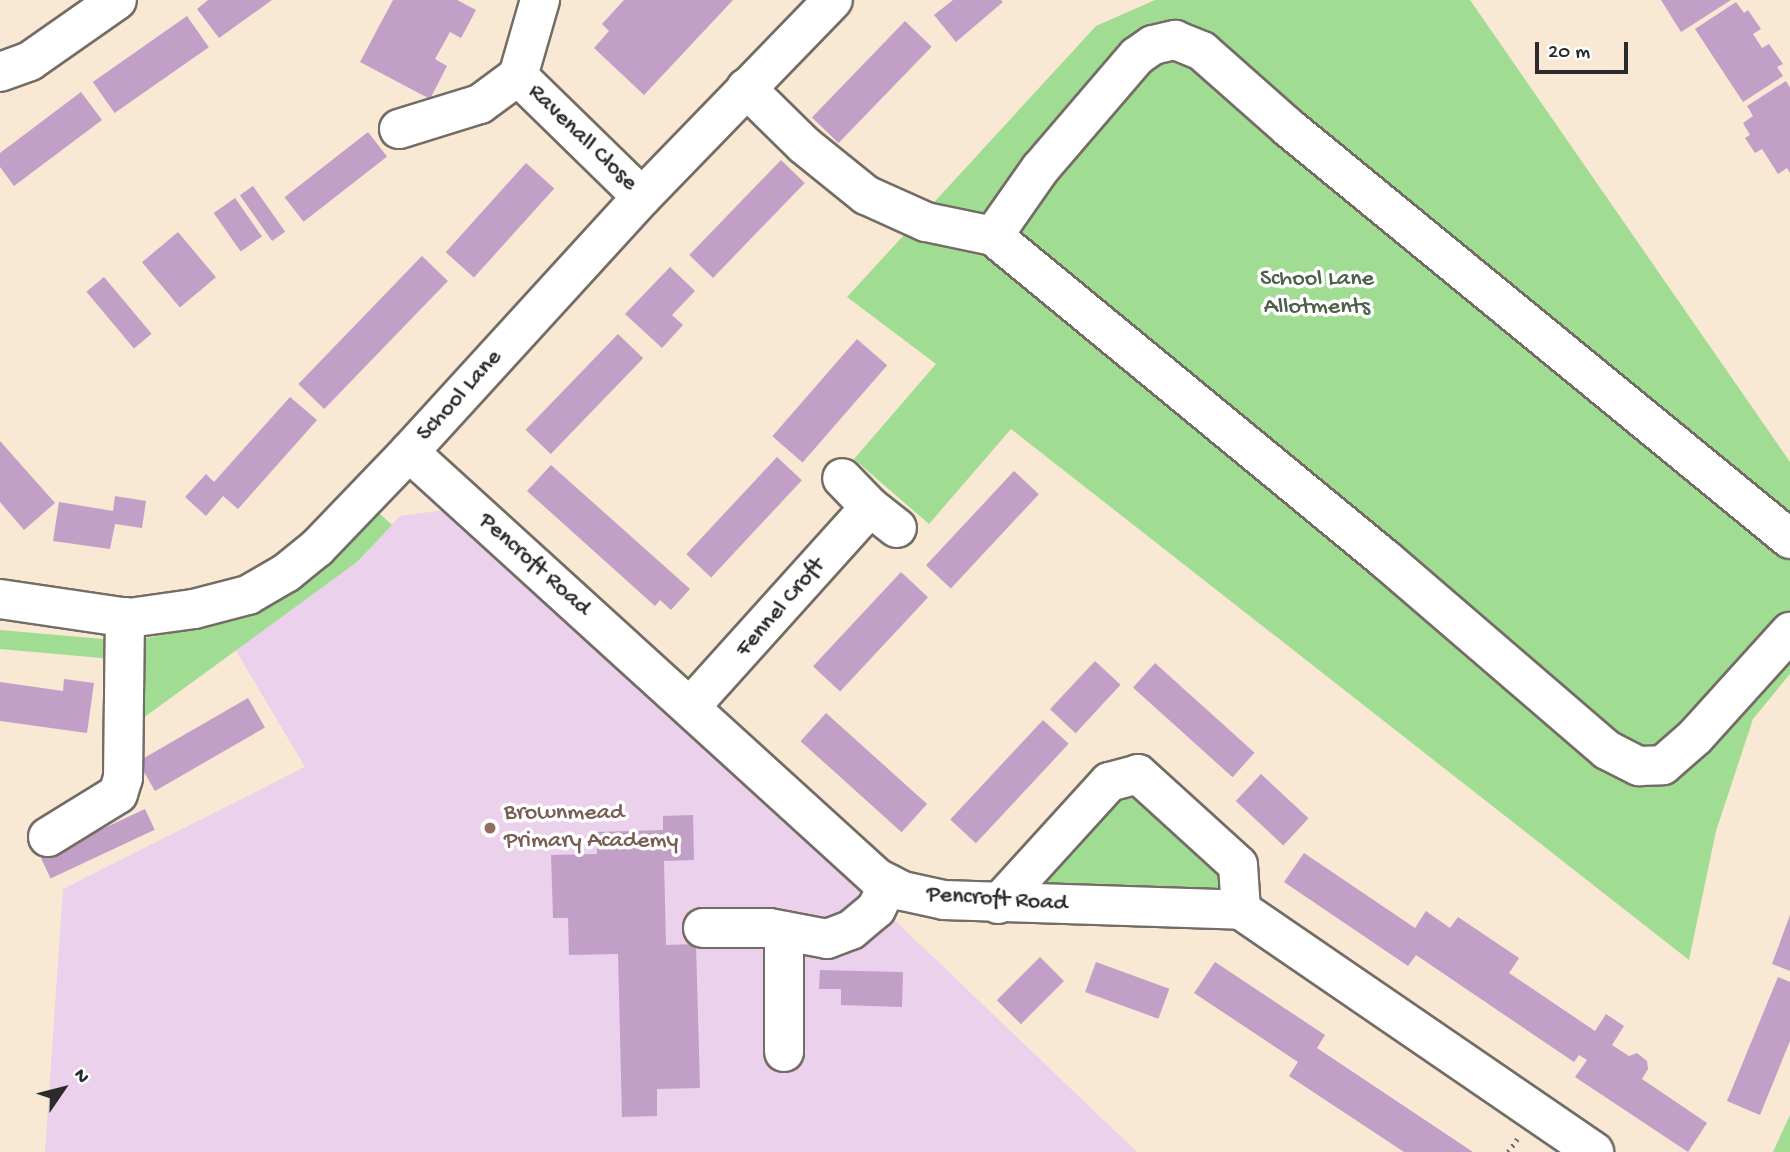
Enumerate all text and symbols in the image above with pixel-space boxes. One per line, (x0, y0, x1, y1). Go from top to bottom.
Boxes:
scale bar (1538, 28, 1631, 72)
text: 20 m (1548, 41, 1590, 66)
street label: Ravenall Close (521, 78, 643, 198)
park label: School Lane Allotments (1260, 266, 1374, 322)
street label: School Lane (411, 344, 509, 448)
street label: Pencroft Road (472, 507, 596, 623)
street label: Fennel Croft (730, 553, 832, 663)
place label: Brownmead Primary Academy (504, 800, 678, 856)
marker: Brownmead Primary Academy (482, 820, 498, 836)
street label: Pencroft Road (925, 881, 1069, 919)
north arrow (28, 1054, 98, 1124)
text: N (68, 1065, 94, 1088)

